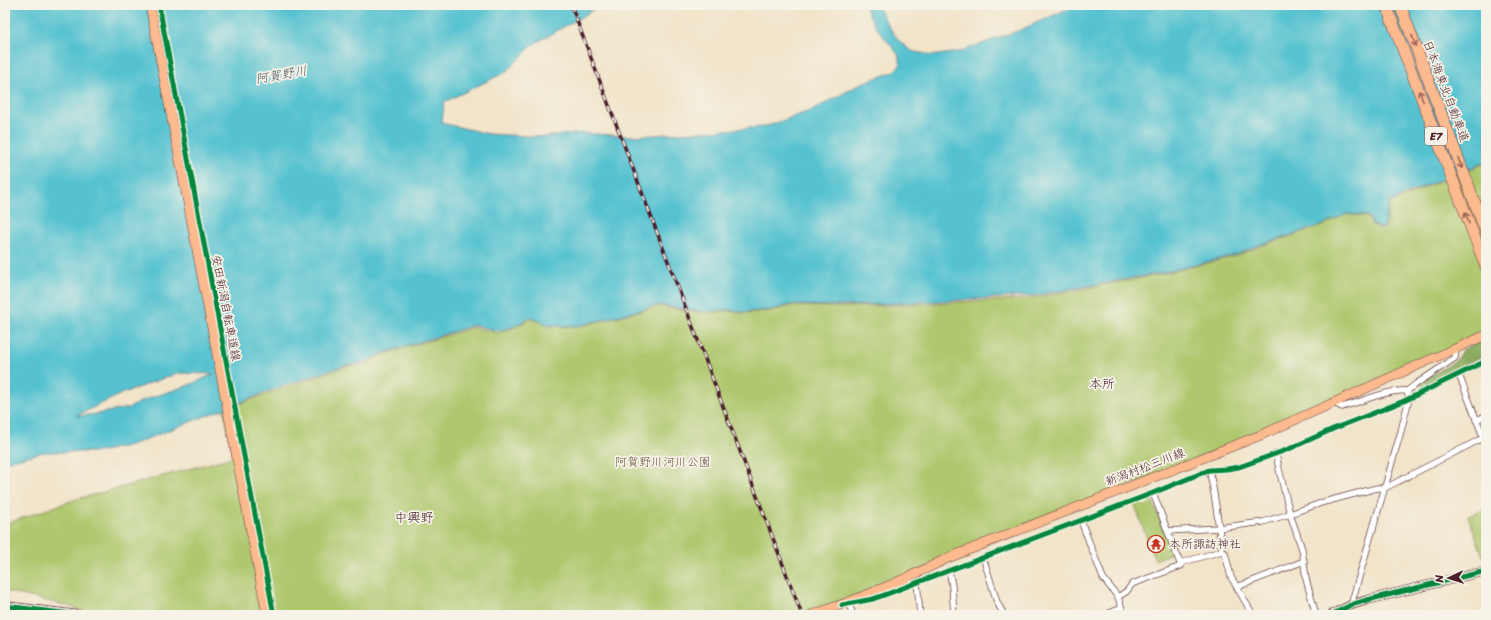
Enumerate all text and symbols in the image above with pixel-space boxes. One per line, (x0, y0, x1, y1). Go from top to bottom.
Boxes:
one-way arrow (1410, 35, 1418, 47)
street label: 日本海東北自動車道 (1416, 37, 1476, 145)
water label: 阿賀野川 (253, 59, 309, 90)
one-way arrow (1416, 91, 1424, 103)
road number: E7 (1425, 127, 1447, 145)
one-way arrow (1456, 156, 1464, 168)
one-way arrow (1463, 212, 1471, 224)
street label: 安田新潟自転車道線 (205, 253, 247, 363)
district label: 本所 (1089, 372, 1115, 395)
street label: 新潟村松三川線 (1102, 442, 1188, 492)
park label: 阿賀野川河川公園 (615, 451, 711, 473)
district label: 中興野 (394, 506, 434, 529)
place label: 本所諏訪神社 (1169, 533, 1241, 555)
temple icon: 本所諏訪神社 (1146, 534, 1166, 554)
north arrow (1429, 558, 1469, 598)
text: N (1430, 574, 1449, 584)

